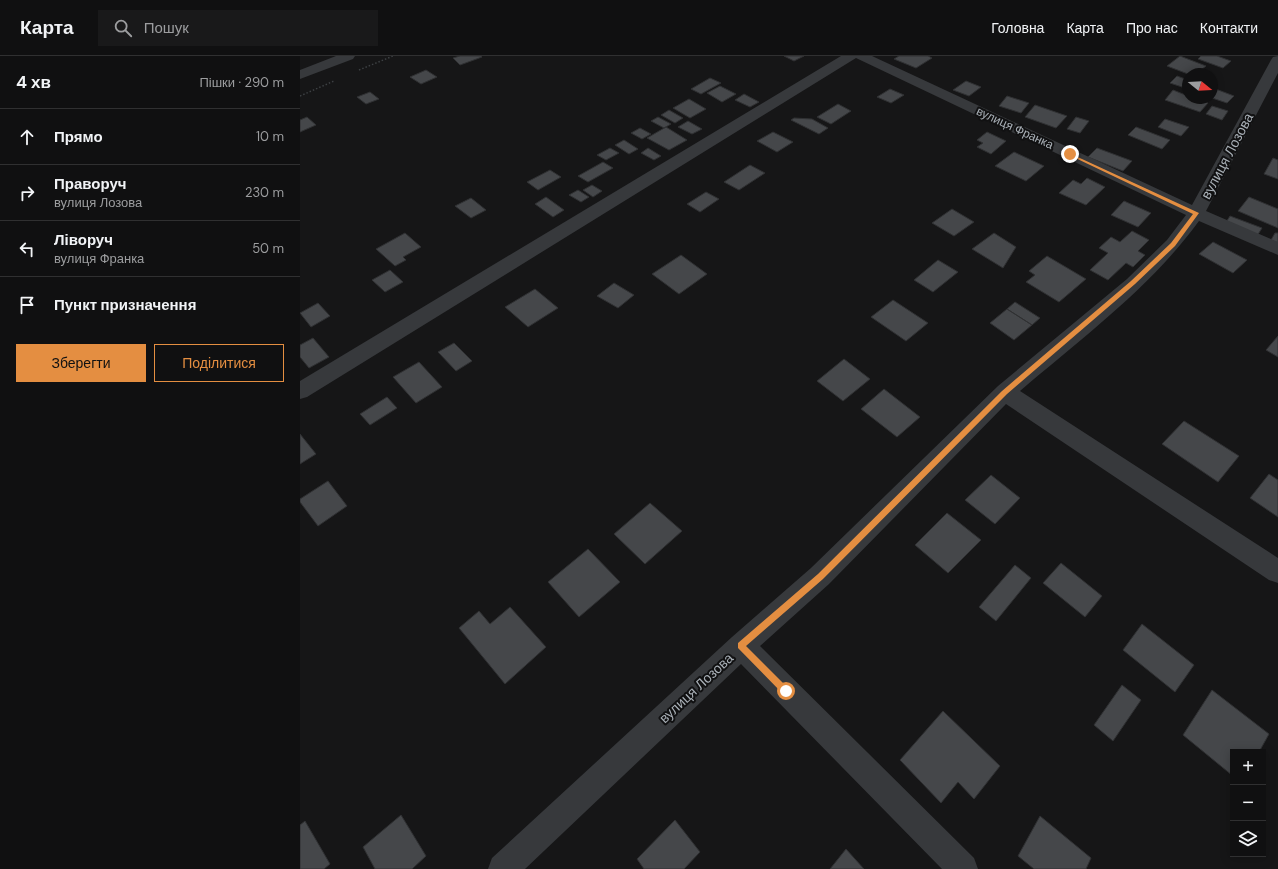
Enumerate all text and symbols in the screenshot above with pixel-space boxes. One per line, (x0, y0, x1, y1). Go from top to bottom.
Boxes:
search box (98, 10, 378, 46)
text: Карта (20, 15, 74, 40)
icon: search (112, 17, 134, 39)
text: Пошук (144, 18, 189, 38)
text: Головна (991, 19, 1044, 37)
text: Карта (1066, 19, 1104, 37)
text: Про нас (1126, 19, 1178, 37)
text: Контакти (1200, 19, 1258, 37)
north arrow (1182, 68, 1218, 104)
text: 4 хв (16, 71, 51, 93)
text: Пішки · 290 m (199, 74, 284, 91)
street label: вулиця Франка (974, 103, 1056, 153)
street label: вулиця Лозова (1197, 110, 1257, 202)
icon: ahead (16, 126, 38, 148)
text: Прямо (54, 127, 103, 147)
text: 10 m (256, 128, 284, 145)
route end (1061, 145, 1079, 163)
text: Праворуч (54, 174, 127, 194)
icon: right (16, 182, 38, 204)
text: 230 m (245, 184, 284, 201)
text: вулиця Лозова (54, 194, 142, 211)
text: Ліворуч (54, 230, 113, 250)
icon: left (16, 238, 38, 260)
text: 50 m (252, 240, 284, 257)
text: вулиця Франка (54, 250, 144, 267)
icon: arrive (16, 294, 38, 316)
text: Пункт призначення (54, 295, 196, 315)
button: Зберегти (16, 344, 146, 382)
button: Поділитися (154, 344, 284, 382)
street label: вулиця Лозова (655, 649, 737, 727)
route start (777, 682, 795, 700)
map controls (1230, 749, 1266, 857)
button: + (1230, 749, 1266, 785)
button: − (1230, 785, 1266, 821)
button: layers (1230, 821, 1266, 857)

